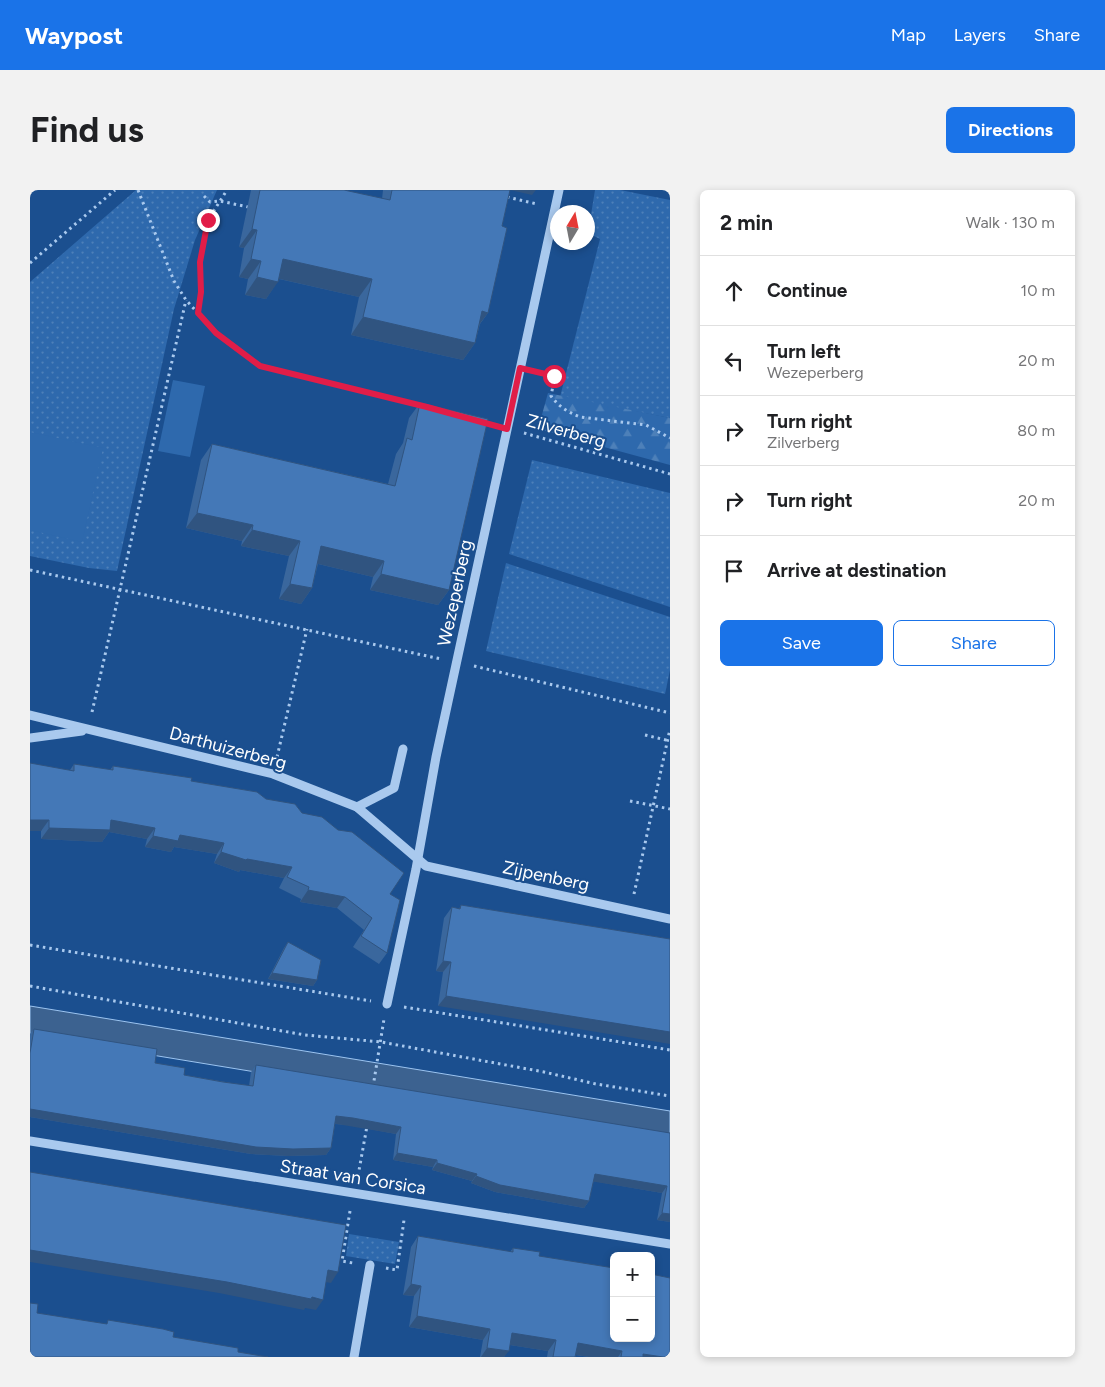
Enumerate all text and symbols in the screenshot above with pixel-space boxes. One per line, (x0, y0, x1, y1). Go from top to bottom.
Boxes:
text: Waypost (25, 21, 123, 50)
text: Map (891, 24, 926, 46)
text: Layers (954, 24, 1006, 46)
text: Share (1034, 24, 1080, 46)
button: Directions (946, 107, 1075, 153)
text: Find us (30, 109, 144, 151)
north arrow (550, 205, 595, 250)
route end (197, 209, 220, 232)
text: 2 min (720, 210, 773, 235)
text: Walk · 130 m (966, 213, 1055, 232)
icon: ahead (720, 277, 748, 305)
text: Continue (767, 279, 847, 302)
text: 10 m (1021, 281, 1055, 300)
text: Turn left (767, 340, 841, 363)
icon: left (720, 347, 748, 375)
text: 20 m (1018, 351, 1055, 370)
text: Wezeperberg (767, 363, 864, 382)
route start (543, 365, 566, 388)
street label: Zilverberg (524, 409, 608, 453)
text: Turn right (767, 410, 853, 433)
icon: right (720, 417, 748, 445)
text: 80 m (1017, 421, 1055, 440)
text: Zilverberg (767, 433, 840, 452)
icon: right (720, 487, 748, 515)
text: Turn right (767, 489, 853, 512)
text: 20 m (1018, 491, 1055, 510)
street label: Wezeperberg (433, 538, 477, 648)
icon: arrive (720, 557, 748, 585)
text: Arrive at destination (767, 559, 946, 582)
button: Save (720, 620, 883, 666)
button: Share (893, 620, 1055, 666)
street label: Darthuizerberg (167, 722, 289, 774)
street label: Zijpenberg (501, 856, 591, 896)
street label: Straat van Corsica (279, 1155, 427, 1199)
map controls (610, 1252, 655, 1342)
button: + (610, 1252, 655, 1297)
button: − (610, 1297, 655, 1342)

